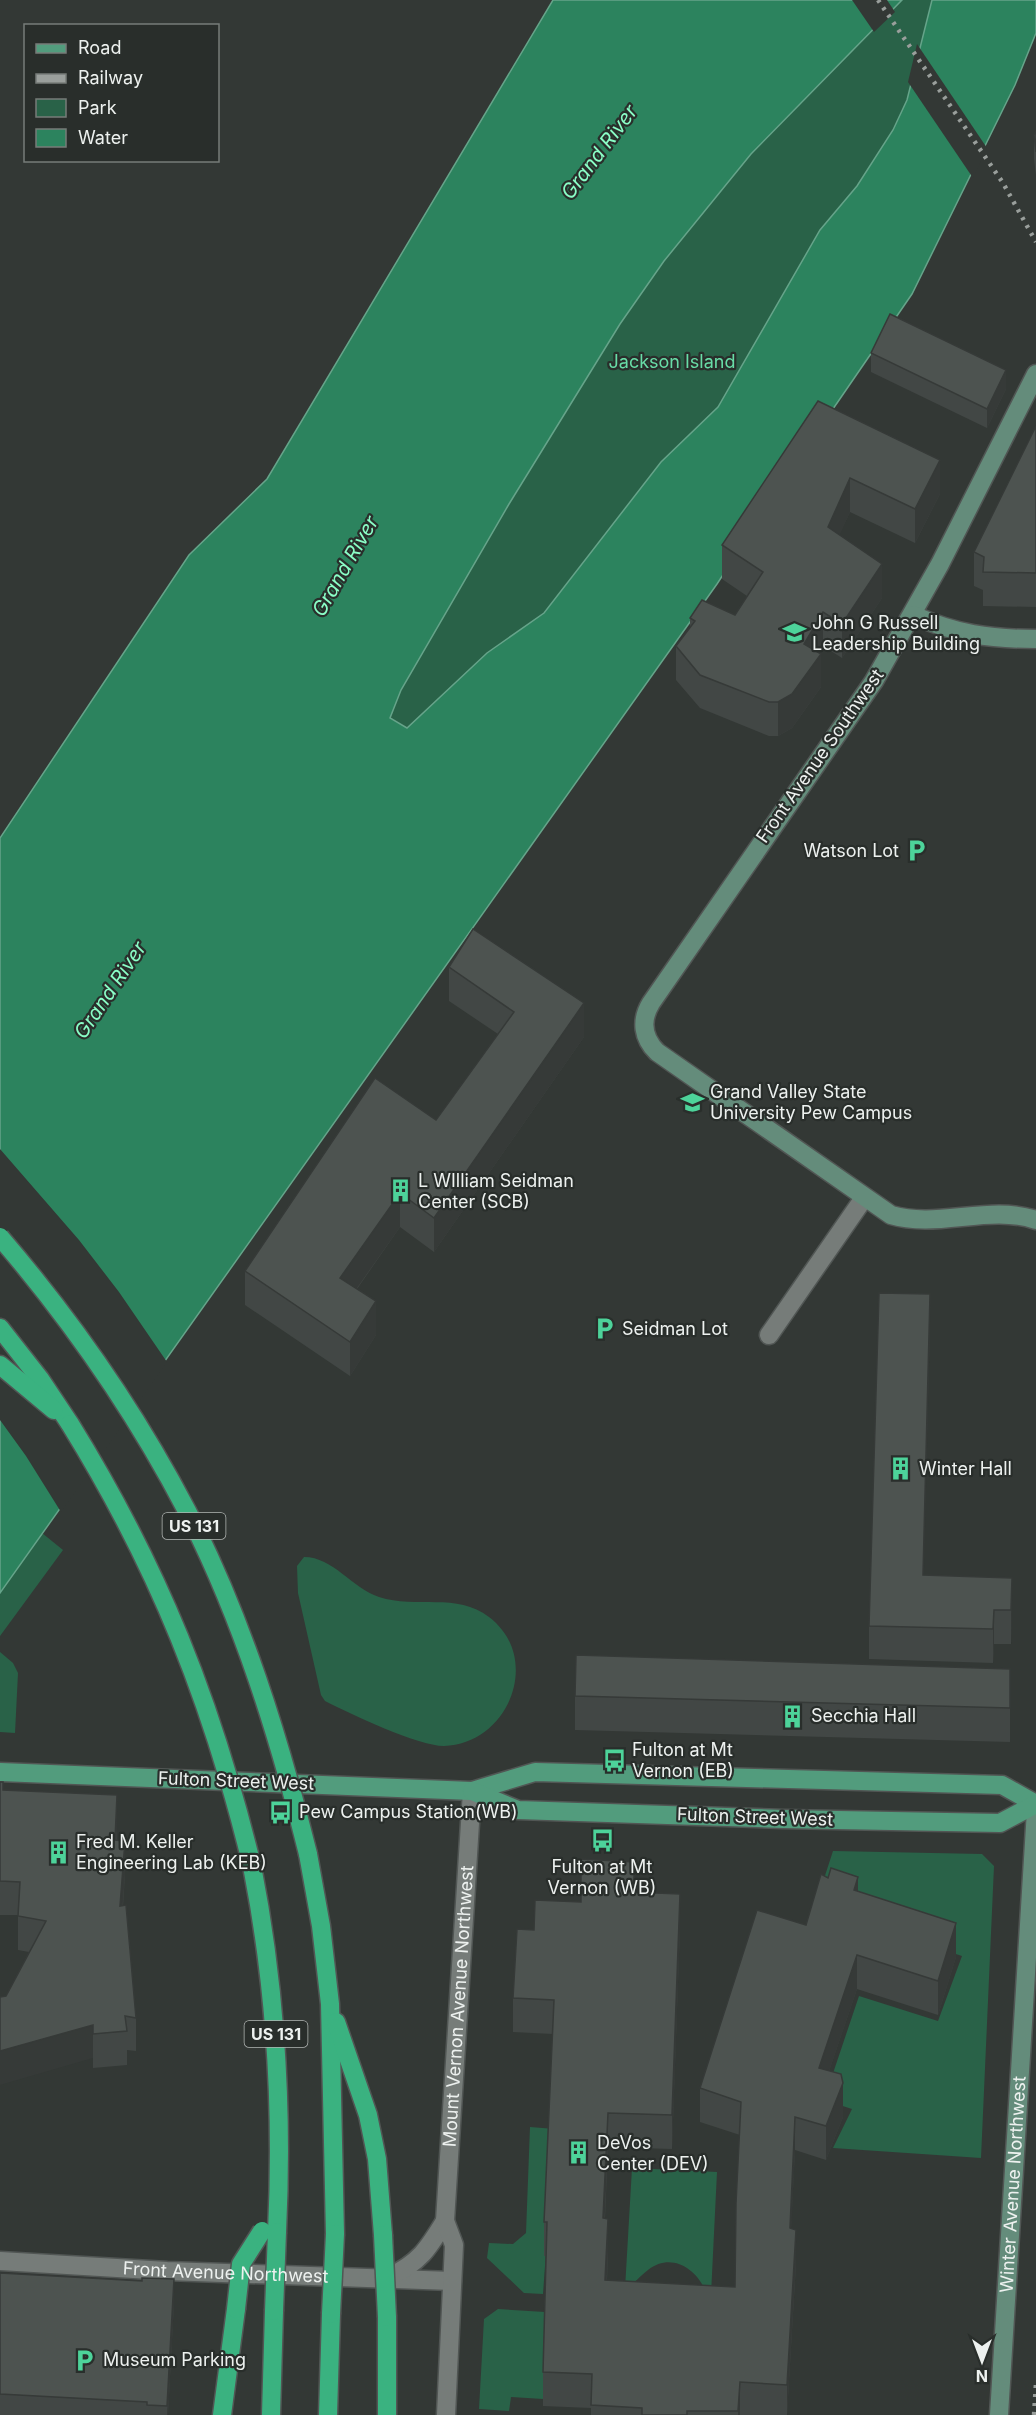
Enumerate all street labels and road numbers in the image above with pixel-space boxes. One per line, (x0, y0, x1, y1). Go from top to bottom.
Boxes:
street label: Front Avenue Southwest (752, 665, 888, 847)
road number: US 131 (162, 1513, 226, 1539)
street label: Fulton Street West (158, 1767, 314, 1794)
street label: Fulton Street West (677, 1803, 833, 1830)
street label: Mount Vernon Avenue Northwest (439, 1865, 477, 2148)
road number: US 131 (244, 2021, 308, 2047)
street label: Winter Avenue Northwest (995, 2075, 1030, 2294)
street label: Front Avenue Northwest (122, 2257, 329, 2287)

